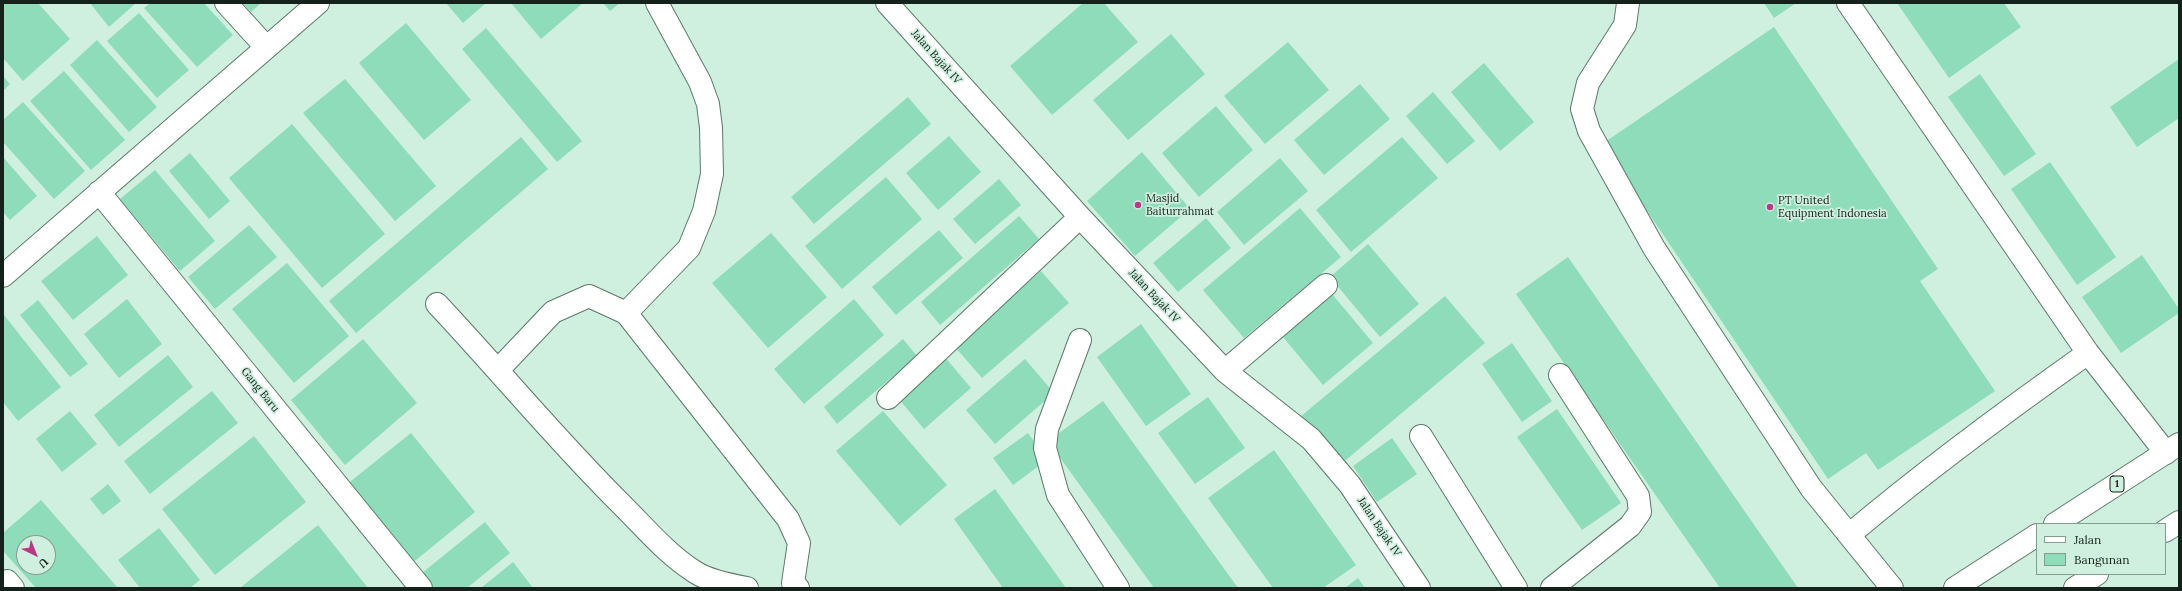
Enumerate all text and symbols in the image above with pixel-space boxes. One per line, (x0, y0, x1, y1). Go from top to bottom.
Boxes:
street label: Jalan Bajak IV (908, 27, 964, 87)
place label: Masjid Baiturrahmat (1146, 192, 1214, 218)
place label: PT United Equipment Indonesia (1778, 194, 1887, 220)
marker: Masjid Baiturrahmat (1133, 200, 1143, 210)
marker: PT United Equipment Indonesia (1765, 202, 1775, 212)
street label: Jalan Bajak IV (1126, 266, 1182, 326)
street label: Gang Baru (238, 365, 282, 415)
road number: 1 (2110, 476, 2124, 492)
street label: Jalan Bajak IV (1354, 495, 1404, 559)
legend (2036, 523, 2166, 575)
text: Jalan (2074, 532, 2101, 547)
north arrow (16, 535, 56, 575)
text: Bangunan (2074, 552, 2130, 567)
text: U (36, 555, 51, 571)

